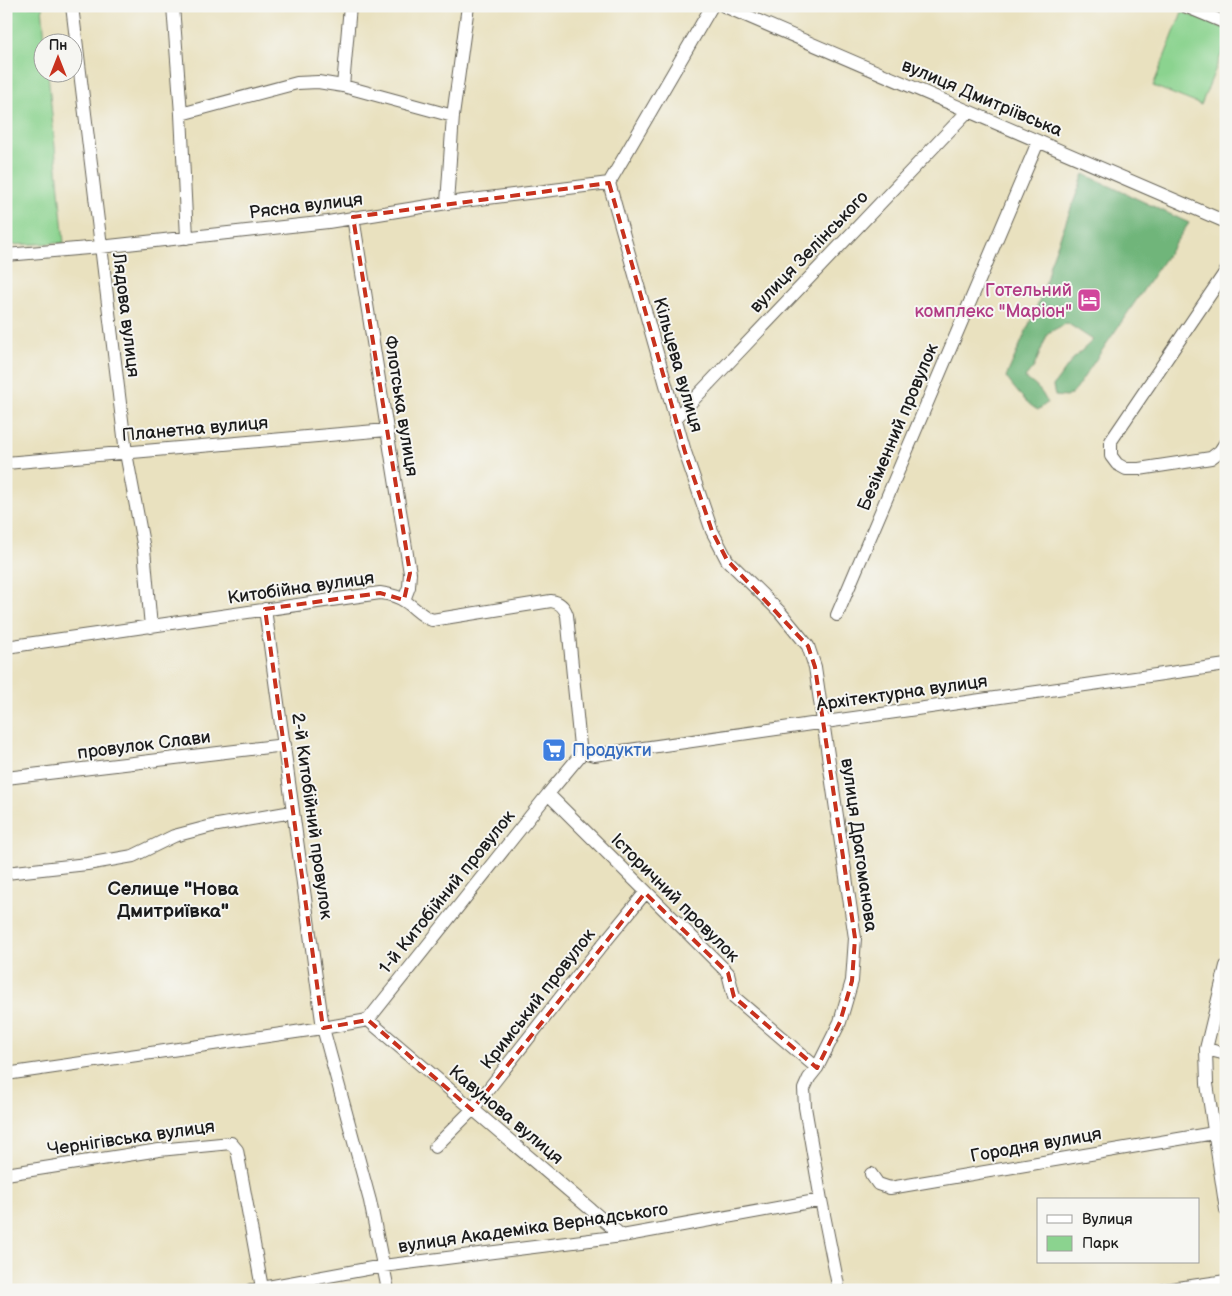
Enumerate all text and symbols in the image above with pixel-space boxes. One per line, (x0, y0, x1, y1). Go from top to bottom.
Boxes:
north arrow (32, 32, 82, 82)
text: Пн (49, 37, 67, 54)
street label: вулиця Дмитріївська (899, 55, 1066, 141)
street label: вулиця Зелінського (745, 187, 873, 317)
street label: Рясна вулиця (248, 189, 364, 223)
street label: Лядова вулиця (108, 251, 144, 378)
place label: Готельний комплекс "Маріон" (915, 280, 1072, 322)
hotel icon: Готельний комплекс "Маріон" (1076, 287, 1102, 313)
street label: Кільцева вулиця (649, 295, 707, 435)
street label: Флотська вулиця (379, 334, 423, 478)
street label: Безіменний провулок (853, 340, 943, 514)
street label: Планетна вулиця (121, 412, 269, 446)
street label: Китобійна вулиця (226, 567, 376, 609)
street label: Архітектурна вулиця (814, 671, 989, 716)
street label: 2-й Китобійний провулок (287, 711, 337, 921)
street label: провулок Слави (76, 726, 212, 764)
supermarket icon: Продукти (541, 737, 567, 763)
place label: Продукти (572, 740, 652, 761)
street label: вулиця Драгоманова (836, 757, 882, 934)
street label: 1-й Китобійний провулок (374, 806, 520, 978)
street label: Історичний провулок (606, 829, 744, 967)
district label: Селище "Нова Дмитриївка" (107, 878, 239, 923)
street label: Кримський провулок (476, 924, 600, 1074)
street label: Кавунова вулиця (444, 1061, 568, 1169)
street label: Чернігівська вулиця (46, 1116, 216, 1160)
street label: Городня вулиця (969, 1123, 1103, 1167)
legend (1037, 1198, 1200, 1264)
street label: вулиця Академіка Вернадського (397, 1199, 669, 1257)
text: Вулиця (1082, 1210, 1133, 1229)
text: Парк (1082, 1234, 1119, 1253)

